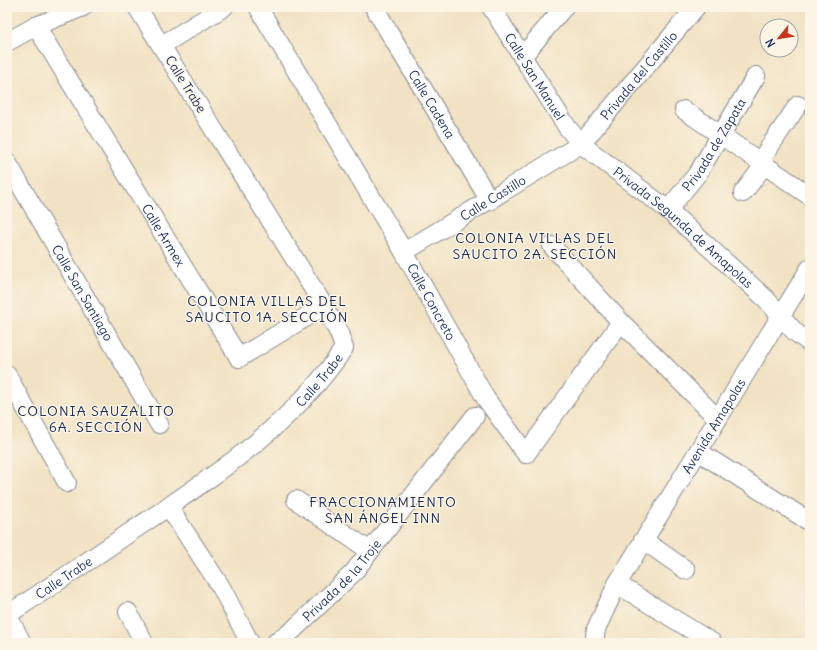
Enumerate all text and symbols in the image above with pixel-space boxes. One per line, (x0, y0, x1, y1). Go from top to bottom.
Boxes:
north arrow (759, 18, 799, 58)
street label: Privada del Castillo (597, 28, 681, 124)
street label: Calle San Manuel (501, 30, 568, 123)
text: N (762, 36, 778, 50)
street label: Calle Trabe (161, 52, 210, 116)
street label: Calle Cadena (404, 67, 459, 142)
street label: Privada de Zapata (679, 95, 750, 195)
street label: Privada Segunda de Amapolas (609, 163, 756, 292)
street label: Calle Castillo (457, 172, 529, 225)
street label: Calle Armex (138, 201, 189, 270)
district label: COLONIA VILLAS DEL SAUCITO 2A. SECCIÓN (453, 229, 617, 263)
street label: Calle San Santiago (48, 242, 117, 344)
street label: Calle Concreto (403, 260, 459, 343)
district label: COLONIA VILLAS DEL SAUCITO 1A. SECCIÓN (186, 292, 348, 326)
street label: Calle Trabe (292, 350, 347, 411)
street label: Avenida Amapolas (678, 375, 750, 477)
district label: COLONIA SAUZALITO 6A. SECCIÓN (17, 402, 175, 436)
district label: FRACCIONAMIENTO SAN ÁNGEL INN (309, 493, 457, 527)
street label: Privada de la Troje (299, 536, 385, 625)
street label: Calle Trabe (32, 553, 96, 603)

